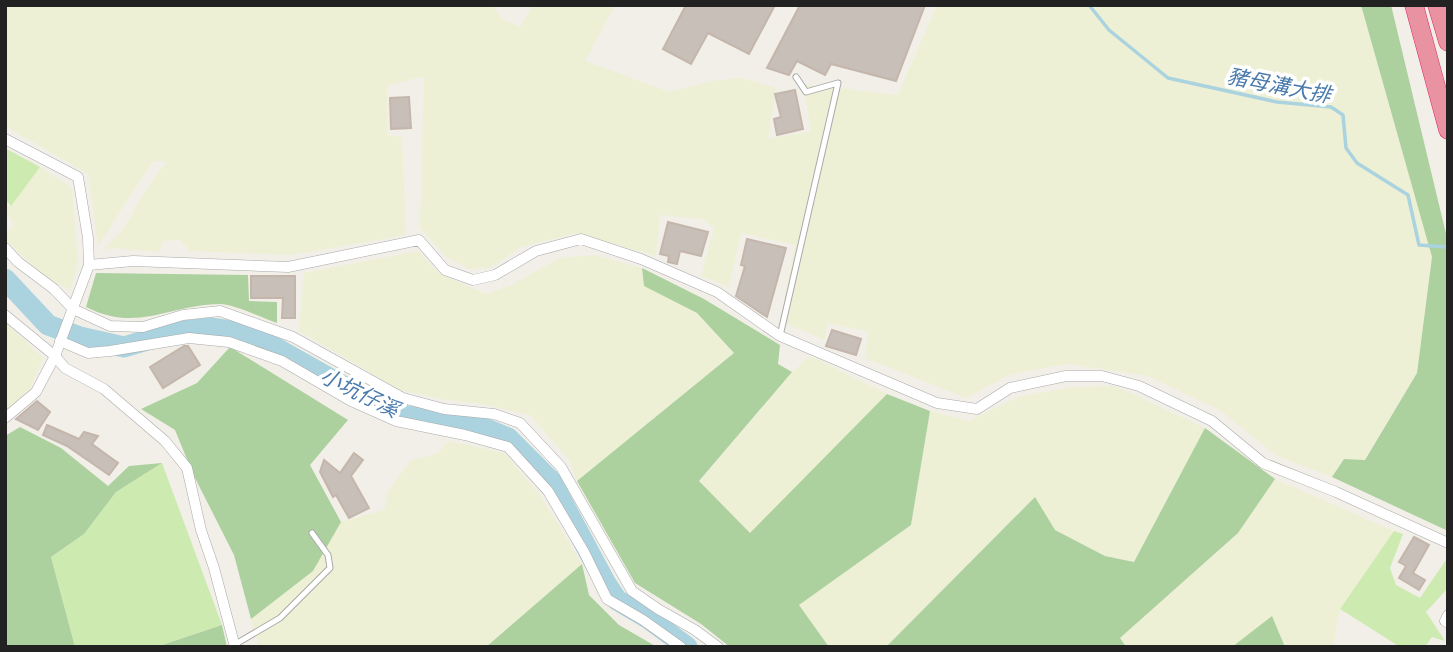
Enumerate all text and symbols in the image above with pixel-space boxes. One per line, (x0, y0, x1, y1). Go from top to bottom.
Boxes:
water label: 豬母溝大排 (1225, 63, 1336, 107)
water label: 小坑仔溪 (317, 363, 406, 423)

